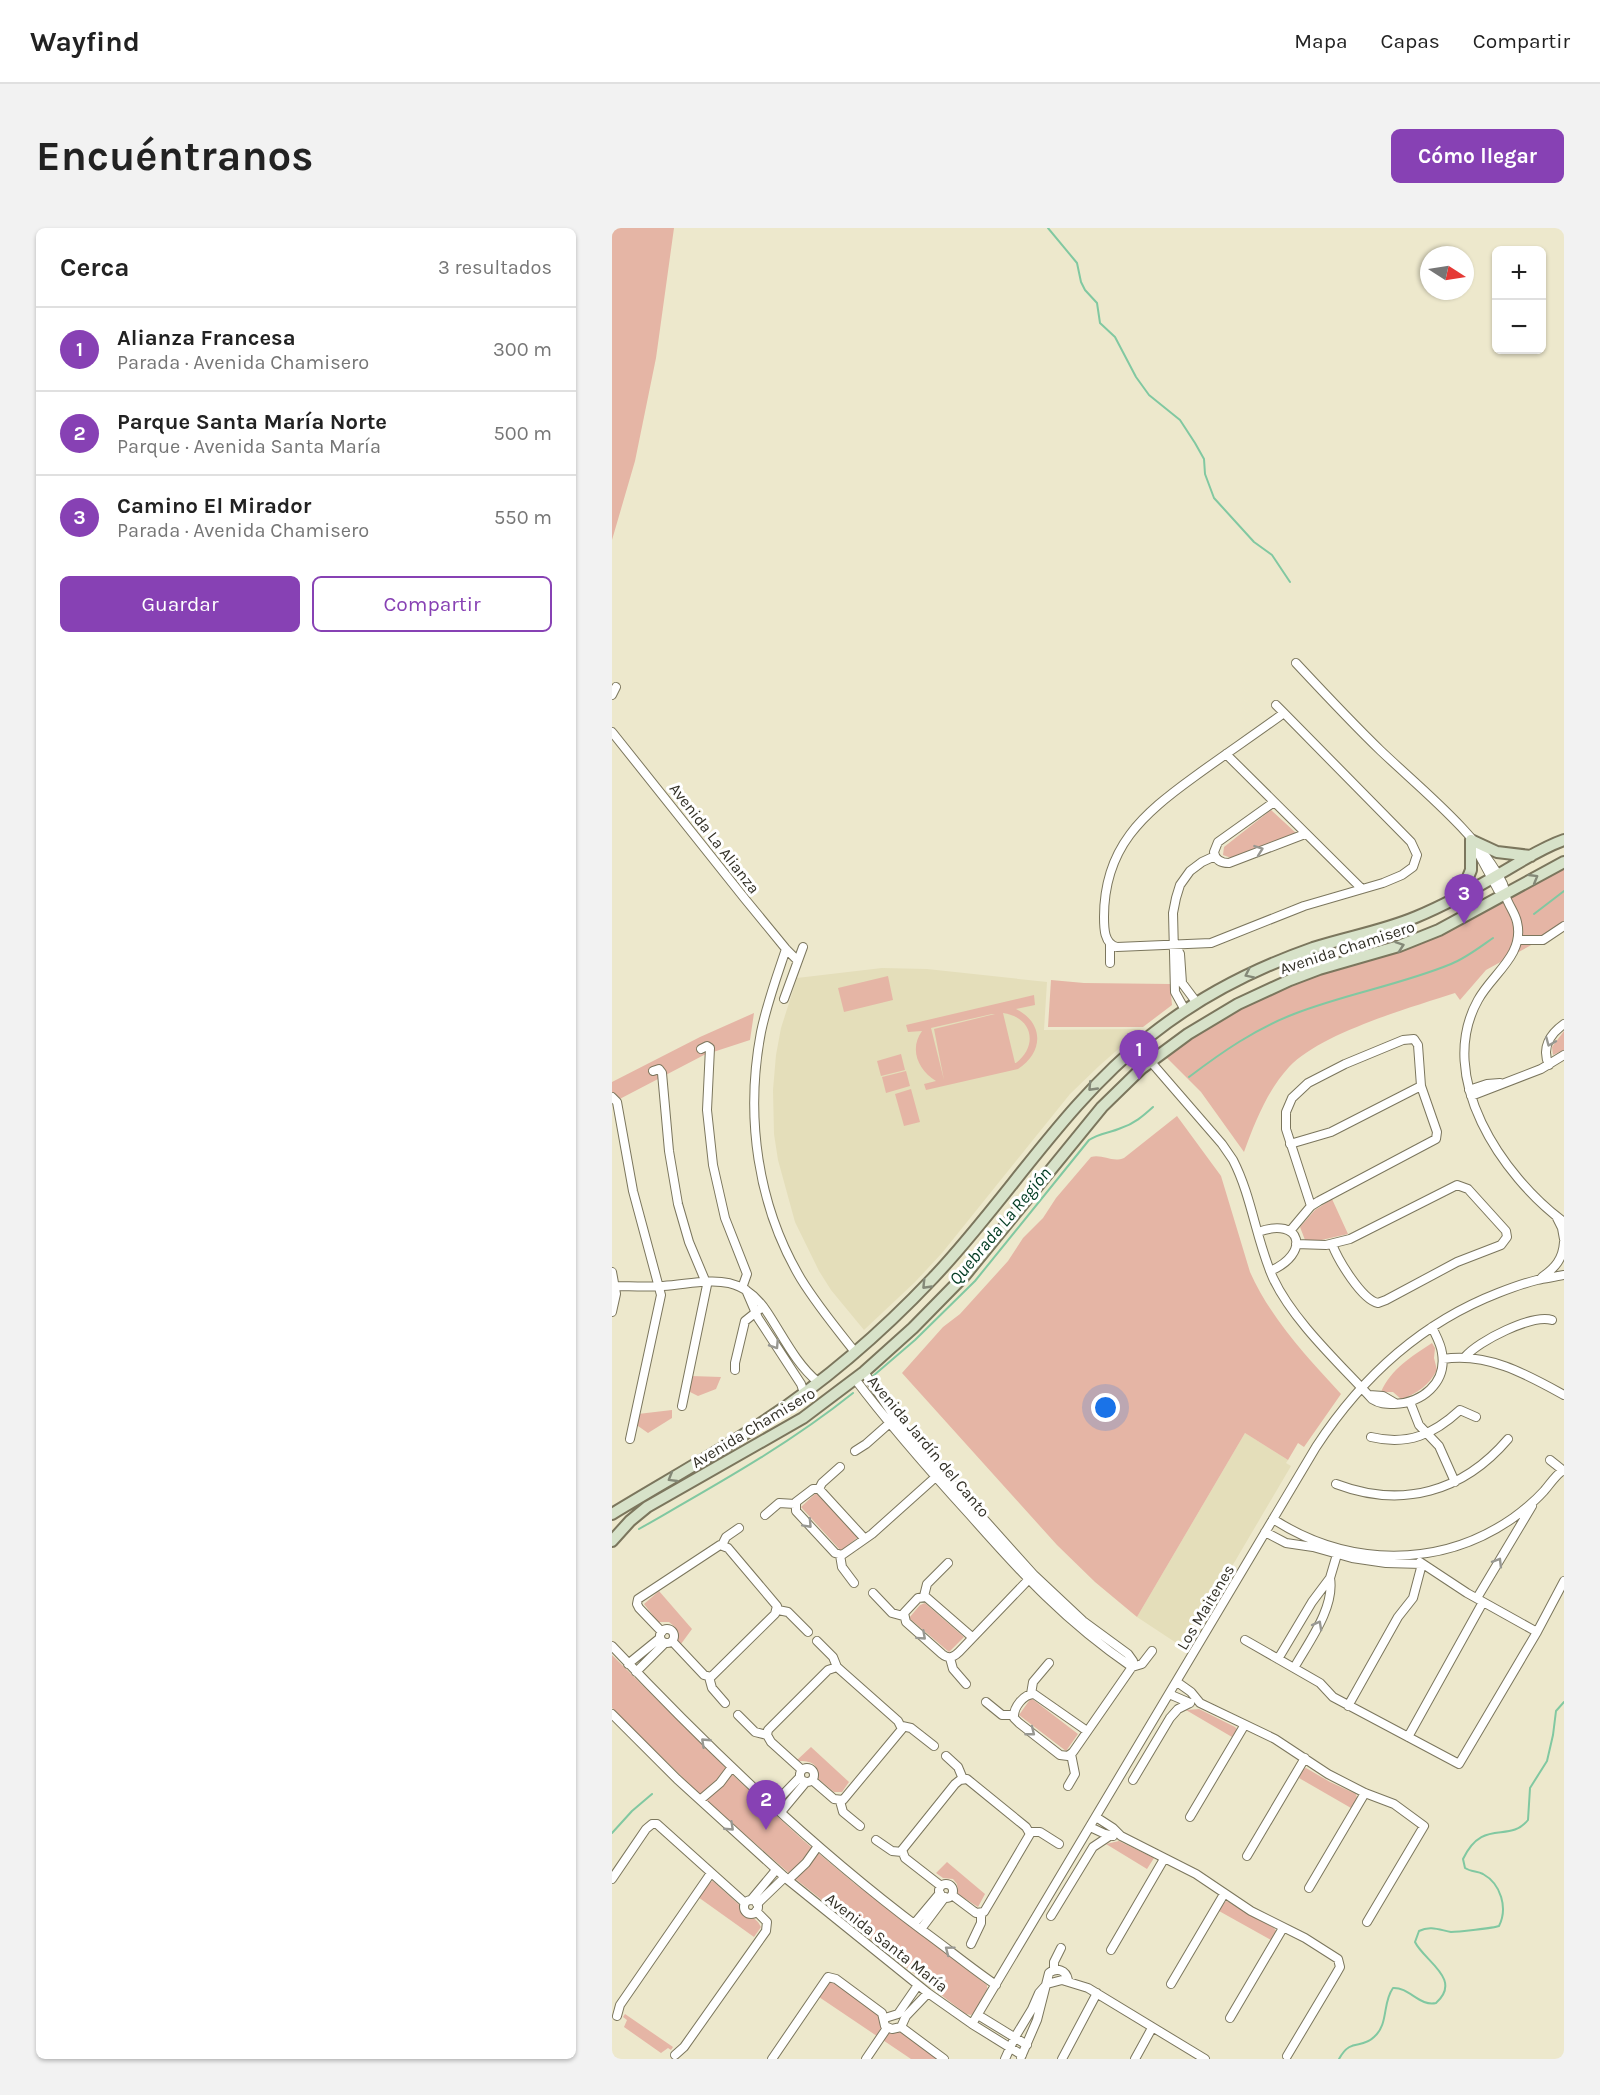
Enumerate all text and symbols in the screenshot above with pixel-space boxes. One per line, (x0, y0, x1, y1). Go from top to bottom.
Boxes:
text: Wayfind (30, 25, 140, 58)
text: Mapa (1294, 29, 1348, 53)
text: Capas (1381, 29, 1440, 53)
text: Compartir (1473, 29, 1570, 53)
button: Cómo llegar (1391, 129, 1564, 183)
text: Encuéntranos (36, 131, 314, 181)
north arrow (1420, 246, 1474, 300)
map controls (1492, 246, 1546, 354)
button: + (1492, 246, 1546, 300)
text: Cerca (60, 252, 129, 283)
text: 3 resultados (438, 256, 552, 279)
button: − (1492, 300, 1546, 354)
text: Alianza Francesa (117, 325, 296, 351)
text: 1 (76, 338, 83, 361)
text: 300 m (493, 338, 552, 361)
text: Parada · Avenida Chamisero (117, 351, 369, 374)
text: Parque Santa María Norte (117, 409, 387, 435)
text: 2 (73, 422, 86, 445)
text: 500 m (494, 422, 552, 445)
text: Parque · Avenida Santa María (117, 435, 381, 458)
text: Camino El Mirador (117, 493, 311, 519)
text: 3 (73, 506, 86, 529)
text: 550 m (494, 506, 552, 529)
text: Parada · Avenida Chamisero (117, 519, 369, 542)
button: Guardar (60, 576, 300, 632)
button: Compartir (312, 576, 552, 632)
street label: Avenida La Alianza (666, 779, 764, 897)
one-way arrow (1253, 845, 1264, 858)
pin: 3 (1444, 874, 1484, 924)
one-way arrow (1528, 874, 1538, 885)
street label: Avenida Chamisero (1277, 917, 1417, 978)
one-way arrow (1394, 941, 1405, 953)
one-way arrow (1245, 967, 1256, 978)
pin: 1 (1120, 1030, 1158, 1080)
one-way arrow (1545, 1036, 1557, 1047)
one-way arrow (1088, 1081, 1099, 1091)
water label: Quebrada La Región (944, 1162, 1056, 1290)
one-way arrow (923, 1278, 934, 1289)
one-way arrow (768, 1339, 779, 1350)
street label: Avenida Jardín del Canto (864, 1372, 994, 1521)
street label: Avenida Chamisero (688, 1383, 818, 1472)
your location (1091, 1393, 1120, 1422)
one-way arrow (668, 1471, 678, 1482)
one-way arrow (801, 1517, 812, 1527)
one-way arrow (1491, 1558, 1502, 1568)
street label: Los Maitenes (1173, 1561, 1238, 1653)
one-way arrow (1311, 1620, 1322, 1631)
one-way arrow (915, 1629, 926, 1640)
one-way arrow (1024, 1725, 1035, 1736)
one-way arrow (701, 1738, 712, 1749)
pin: 2 (746, 1780, 786, 1830)
one-way arrow (722, 1820, 733, 1831)
street label: Avenida Santa María (822, 1889, 952, 1996)
one-way arrow (944, 1946, 955, 1957)

